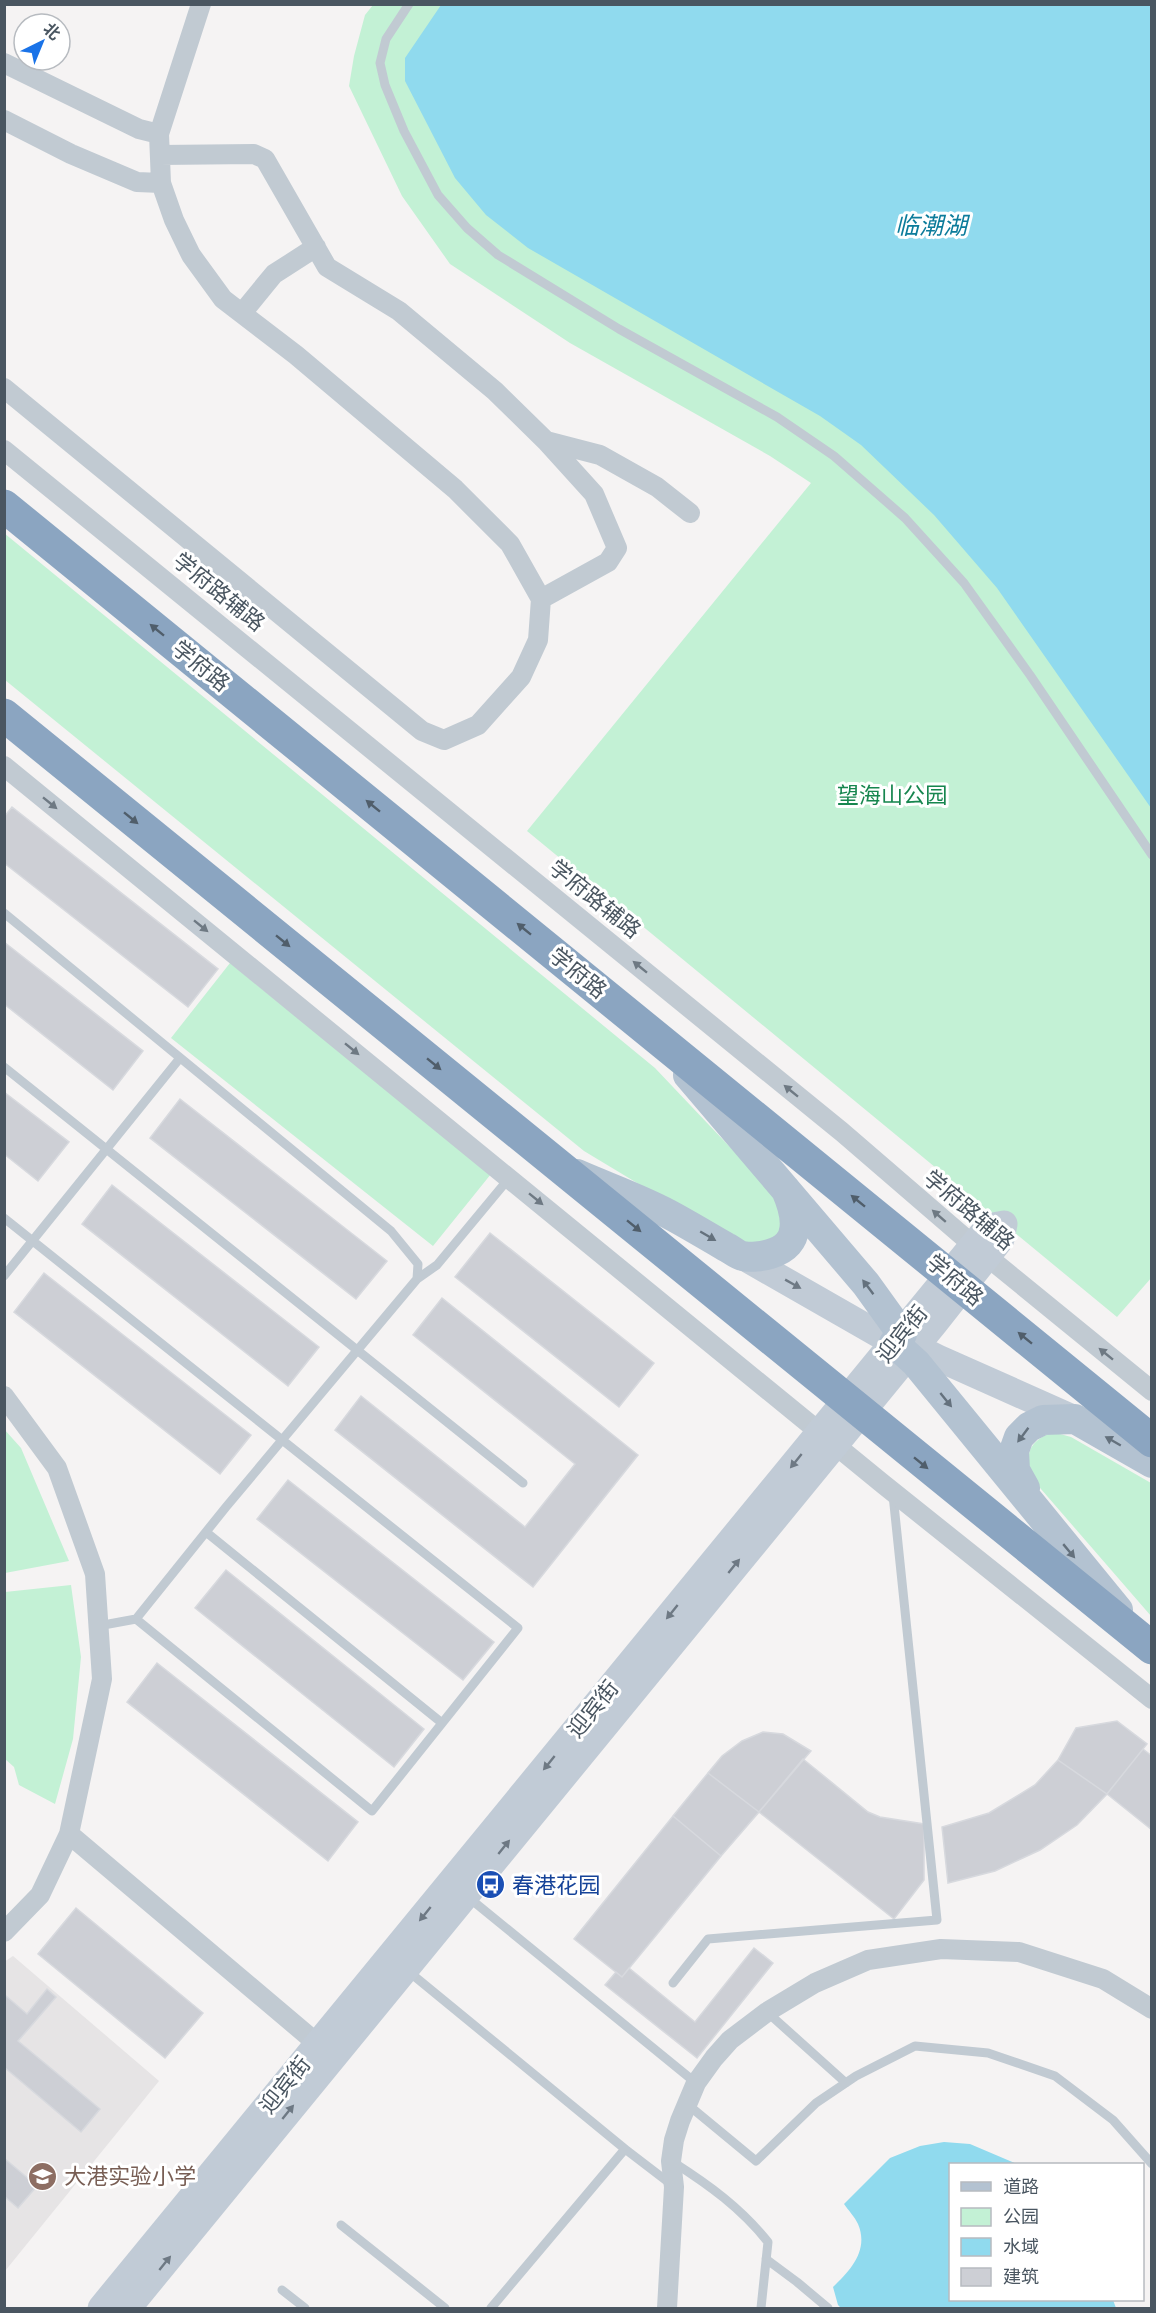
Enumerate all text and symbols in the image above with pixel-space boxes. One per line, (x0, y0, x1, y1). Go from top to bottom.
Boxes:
north arrow (12, 12, 72, 72)
text: 北 (40, 19, 64, 44)
water label: 临潮湖 (895, 211, 971, 240)
street label: 学府路辅路 (168, 547, 270, 637)
one-way arrow (149, 623, 165, 636)
street label: 学府路 (167, 635, 235, 697)
park label: 望海山公园 (837, 782, 947, 809)
one-way arrow (42, 797, 58, 810)
one-way arrow (365, 800, 381, 813)
one-way arrow (124, 811, 139, 823)
street label: 学府路辅路 (544, 854, 646, 944)
one-way arrow (193, 920, 209, 933)
one-way arrow (516, 923, 532, 936)
one-way arrow (275, 934, 291, 947)
street label: 学府路 (544, 942, 612, 1004)
one-way arrow (632, 961, 647, 974)
one-way arrow (345, 1043, 360, 1055)
one-way arrow (426, 1057, 442, 1070)
one-way arrow (783, 1085, 798, 1097)
street label: 学府路辅路 (918, 1164, 1020, 1256)
one-way arrow (528, 1192, 543, 1205)
one-way arrow (850, 1195, 865, 1207)
one-way arrow (931, 1210, 947, 1223)
one-way arrow (626, 1220, 642, 1233)
one-way arrow (700, 1231, 717, 1241)
street label: 学府路 (921, 1248, 989, 1312)
one-way arrow (785, 1279, 802, 1289)
one-way arrow (862, 1279, 874, 1294)
street label: 迎宾街 (871, 1300, 933, 1368)
one-way arrow (1017, 1332, 1032, 1344)
one-way arrow (1098, 1348, 1114, 1361)
one-way arrow (939, 1392, 952, 1408)
one-way arrow (1017, 1427, 1029, 1443)
one-way arrow (1105, 1436, 1122, 1446)
one-way arrow (790, 1454, 803, 1469)
one-way arrow (914, 1456, 929, 1469)
one-way arrow (1063, 1543, 1076, 1559)
one-way arrow (728, 1558, 741, 1574)
one-way arrow (666, 1604, 679, 1620)
street label: 迎宾街 (562, 1675, 624, 1743)
one-way arrow (542, 1755, 555, 1771)
one-way arrow (498, 1839, 511, 1855)
bus stop icon: 春港花园 (475, 1869, 507, 1901)
place label: 春港花园 (512, 1872, 600, 1899)
one-way arrow (419, 1906, 432, 1921)
street label: 迎宾街 (254, 2051, 316, 2119)
one-way arrow (281, 2104, 294, 2120)
school or university icon: 大港实验小学 (27, 2160, 59, 2192)
place label: 大港实验小学 (64, 2163, 196, 2190)
legend (949, 2163, 1144, 2301)
text: 道路 (1003, 2176, 1039, 2198)
text: 公园 (1003, 2206, 1039, 2228)
text: 水域 (1003, 2236, 1039, 2258)
one-way arrow (158, 2255, 171, 2271)
text: 建筑 (1003, 2266, 1039, 2288)

